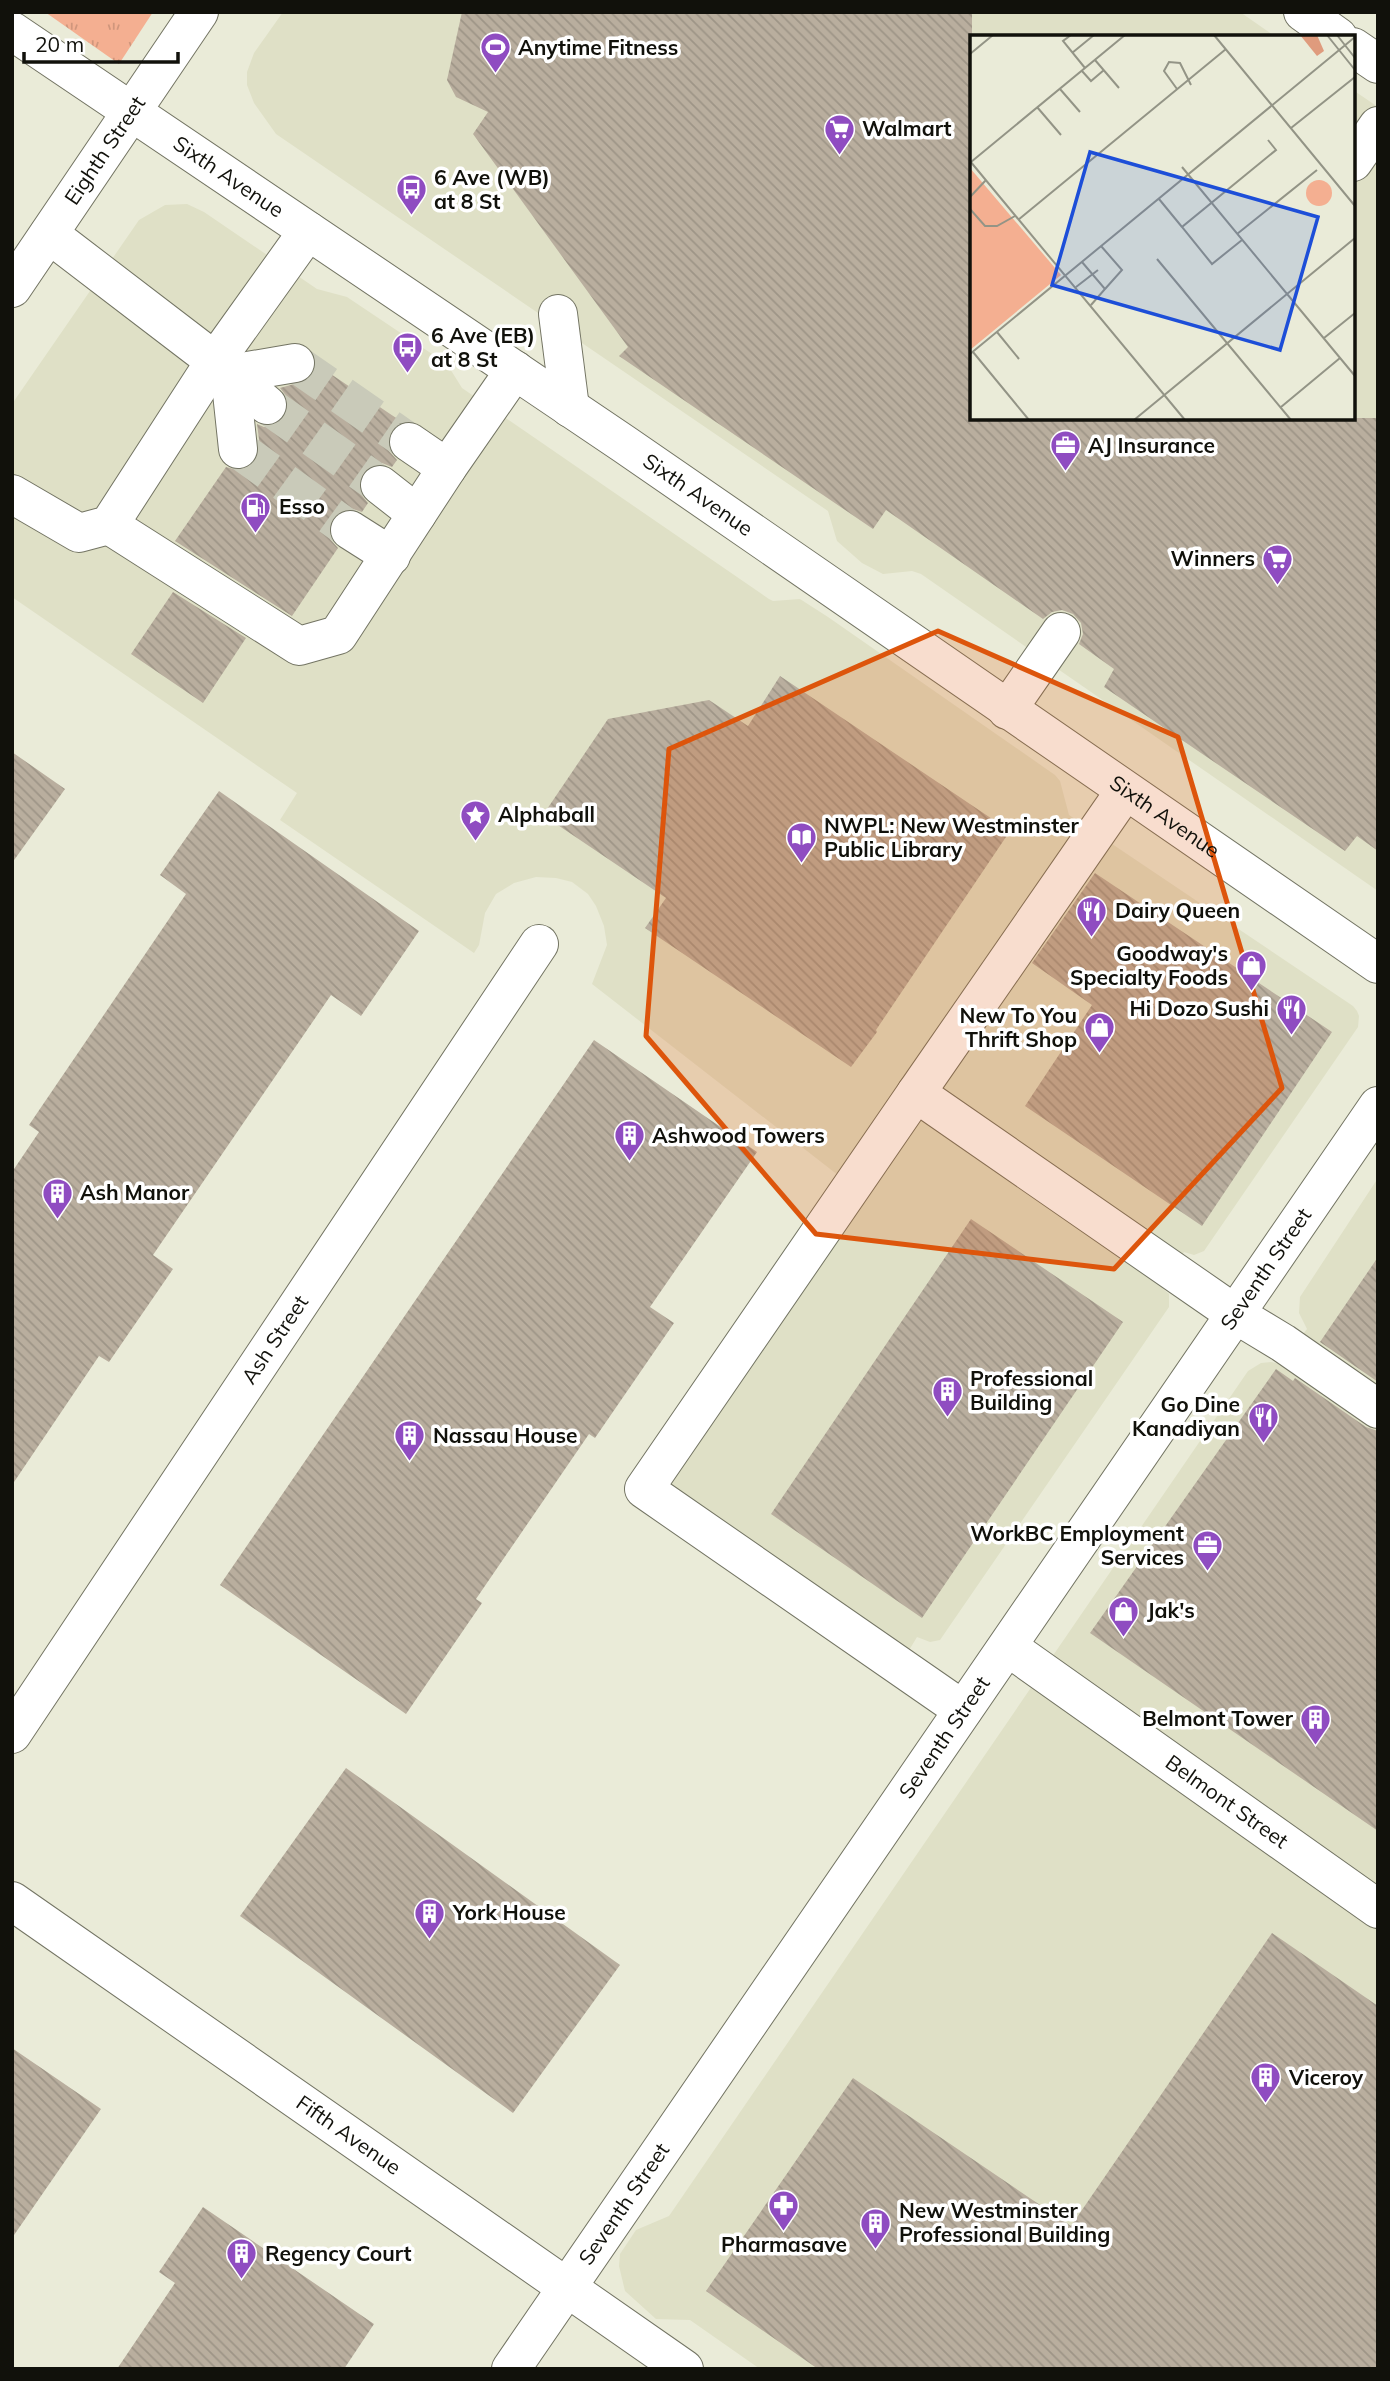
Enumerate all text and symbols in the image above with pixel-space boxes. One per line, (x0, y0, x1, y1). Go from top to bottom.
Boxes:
scale bar (24, 21, 178, 65)
text: 20 m (35, 31, 84, 57)
sports icon: Anytime Fitness (478, 31, 512, 75)
place label: Anytime Fitness (518, 34, 678, 60)
inset map (970, 35, 1355, 420)
street label: Eighth Street (58, 91, 150, 209)
supermarket icon: Walmart (822, 112, 856, 156)
place label: Walmart (862, 115, 952, 141)
street label: Sixth Avenue (169, 130, 289, 223)
place label: 6 Ave (WB) at 8 St (434, 164, 550, 214)
bus stop icon: 6 Ave (WB) at 8 St (394, 173, 428, 217)
place label: 6 Ave (EB) at 8 St (431, 322, 535, 372)
bus stop icon: 6 Ave (EB) at 8 St (391, 331, 425, 375)
office icon: AJ Insurance (1048, 429, 1082, 473)
place label: AJ Insurance (1088, 432, 1215, 458)
street label: Sixth Avenue (638, 447, 758, 541)
fuel station icon: Esso (239, 490, 273, 534)
place label: Esso (279, 493, 325, 519)
supermarket icon: Winners (1261, 542, 1295, 586)
place label: Winners (1170, 545, 1255, 571)
street label: Sixth Avenue (1105, 769, 1225, 863)
place icon: Alphaball (458, 798, 492, 842)
place label: Alphaball (498, 801, 595, 827)
place label: NWPL: New Westminster Public Library (824, 812, 1080, 862)
library icon: NWPL: New Westminster Public Library (784, 821, 818, 865)
restaurant icon: Dairy Queen (1075, 894, 1109, 938)
place label: Dairy Queen (1115, 897, 1240, 923)
place label: Goodway's Specialty Foods (1070, 940, 1228, 990)
shop icon: Goodway's Specialty Foods (1234, 949, 1268, 993)
restaurant icon: Hi Dozo Sushi (1275, 992, 1309, 1036)
place label: Hi Dozo Sushi (1129, 995, 1269, 1021)
place label: New To You Thrift Shop (960, 1002, 1077, 1052)
shop icon: New To You Thrift Shop (1083, 1011, 1117, 1055)
building icon: Ashwood Towers (612, 1119, 646, 1163)
place label: Ashwood Towers (652, 1122, 825, 1148)
building icon: Ash Manor (40, 1176, 74, 1220)
place label: Ash Manor (80, 1179, 190, 1205)
street label: Seventh Street (1214, 1203, 1316, 1335)
street label: Ash Street (235, 1290, 313, 1389)
place label: Professional Building (970, 1365, 1093, 1415)
building icon: Professional Building (930, 1374, 964, 1418)
place label: Go Dine Kanadiyan (1132, 1391, 1240, 1441)
restaurant icon: Go Dine Kanadiyan (1246, 1400, 1280, 1444)
building icon: Nassau House (393, 1419, 427, 1463)
place label: Nassau House (433, 1422, 577, 1448)
place label: WorkBC Employment Services (970, 1520, 1184, 1570)
office icon: WorkBC Employment Services (1190, 1529, 1224, 1573)
shop icon: Jak's (1107, 1594, 1141, 1638)
place label: Jak's (1147, 1597, 1195, 1623)
street label: Seventh Street (893, 1671, 995, 1803)
building icon: Belmont Tower (1299, 1702, 1333, 1746)
place label: Belmont Tower (1142, 1705, 1294, 1731)
street label: Belmont Street (1161, 1749, 1294, 1853)
building icon: York House (413, 1896, 447, 1940)
place label: York House (452, 1899, 566, 1925)
building icon: Viceroy (1249, 2061, 1283, 2105)
place label: Viceroy (1288, 2064, 1364, 2090)
street label: Fifth Avenue (292, 2089, 406, 2180)
street label: Seventh Street (572, 2137, 674, 2270)
pharmacy icon: Pharmasave (767, 2188, 801, 2232)
place label: New Westminster Professional Building (899, 2197, 1110, 2247)
building icon: New Westminster Professional Building (859, 2206, 893, 2250)
place label: Pharmasave (721, 2231, 847, 2257)
building icon: Regency Court (225, 2237, 259, 2281)
place label: Regency Court (265, 2240, 412, 2266)

